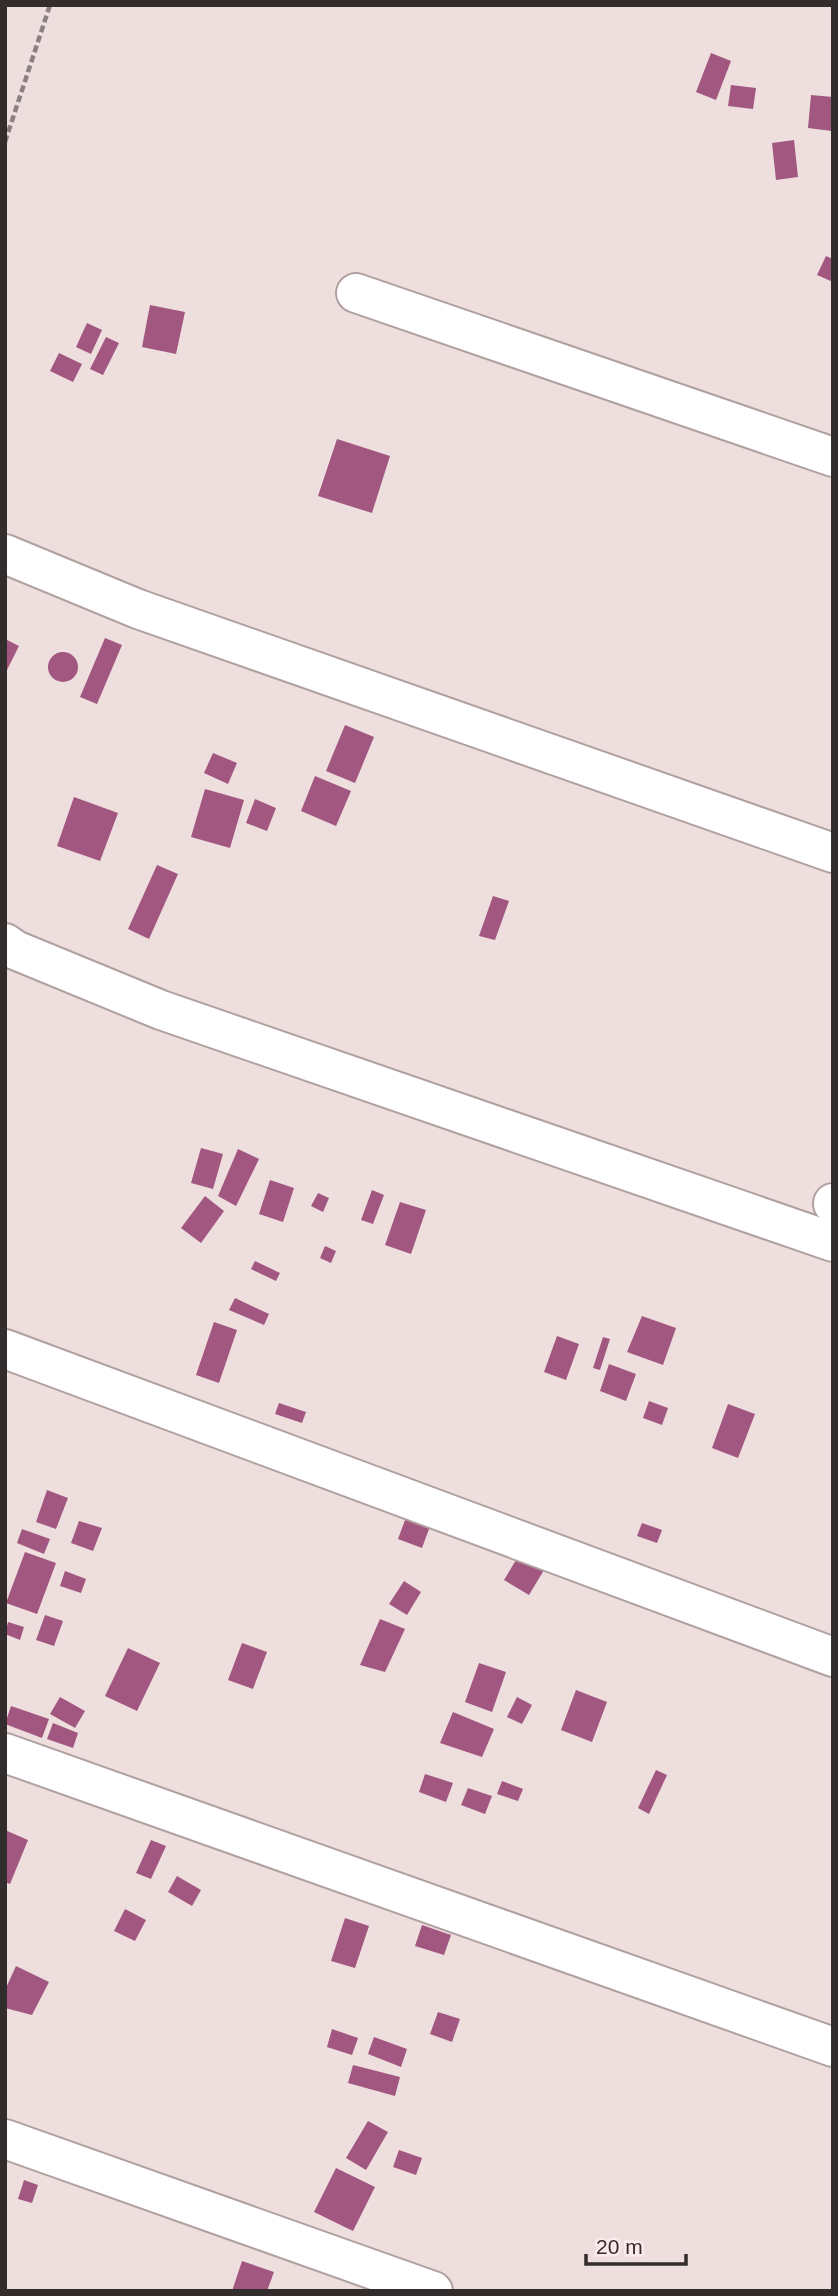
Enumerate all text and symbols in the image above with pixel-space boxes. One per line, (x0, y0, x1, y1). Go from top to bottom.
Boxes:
scale bar (586, 2222, 686, 2266)
text: 20 m (596, 2235, 643, 2258)

